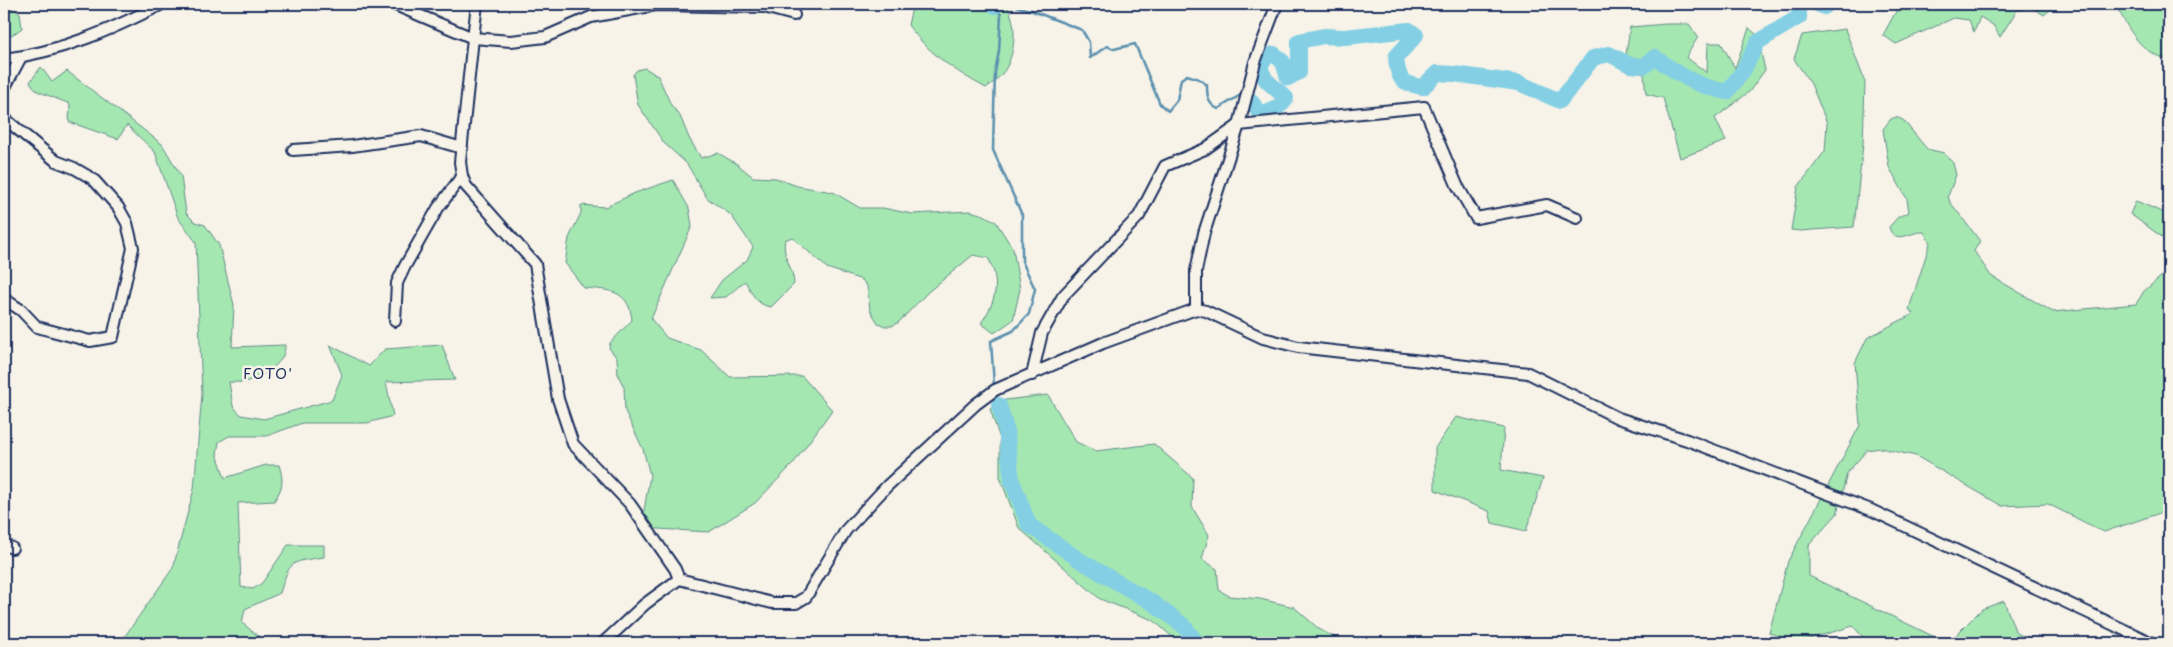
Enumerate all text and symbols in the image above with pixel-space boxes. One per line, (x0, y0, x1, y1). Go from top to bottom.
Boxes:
district label: FOTO' (243, 361, 293, 384)

